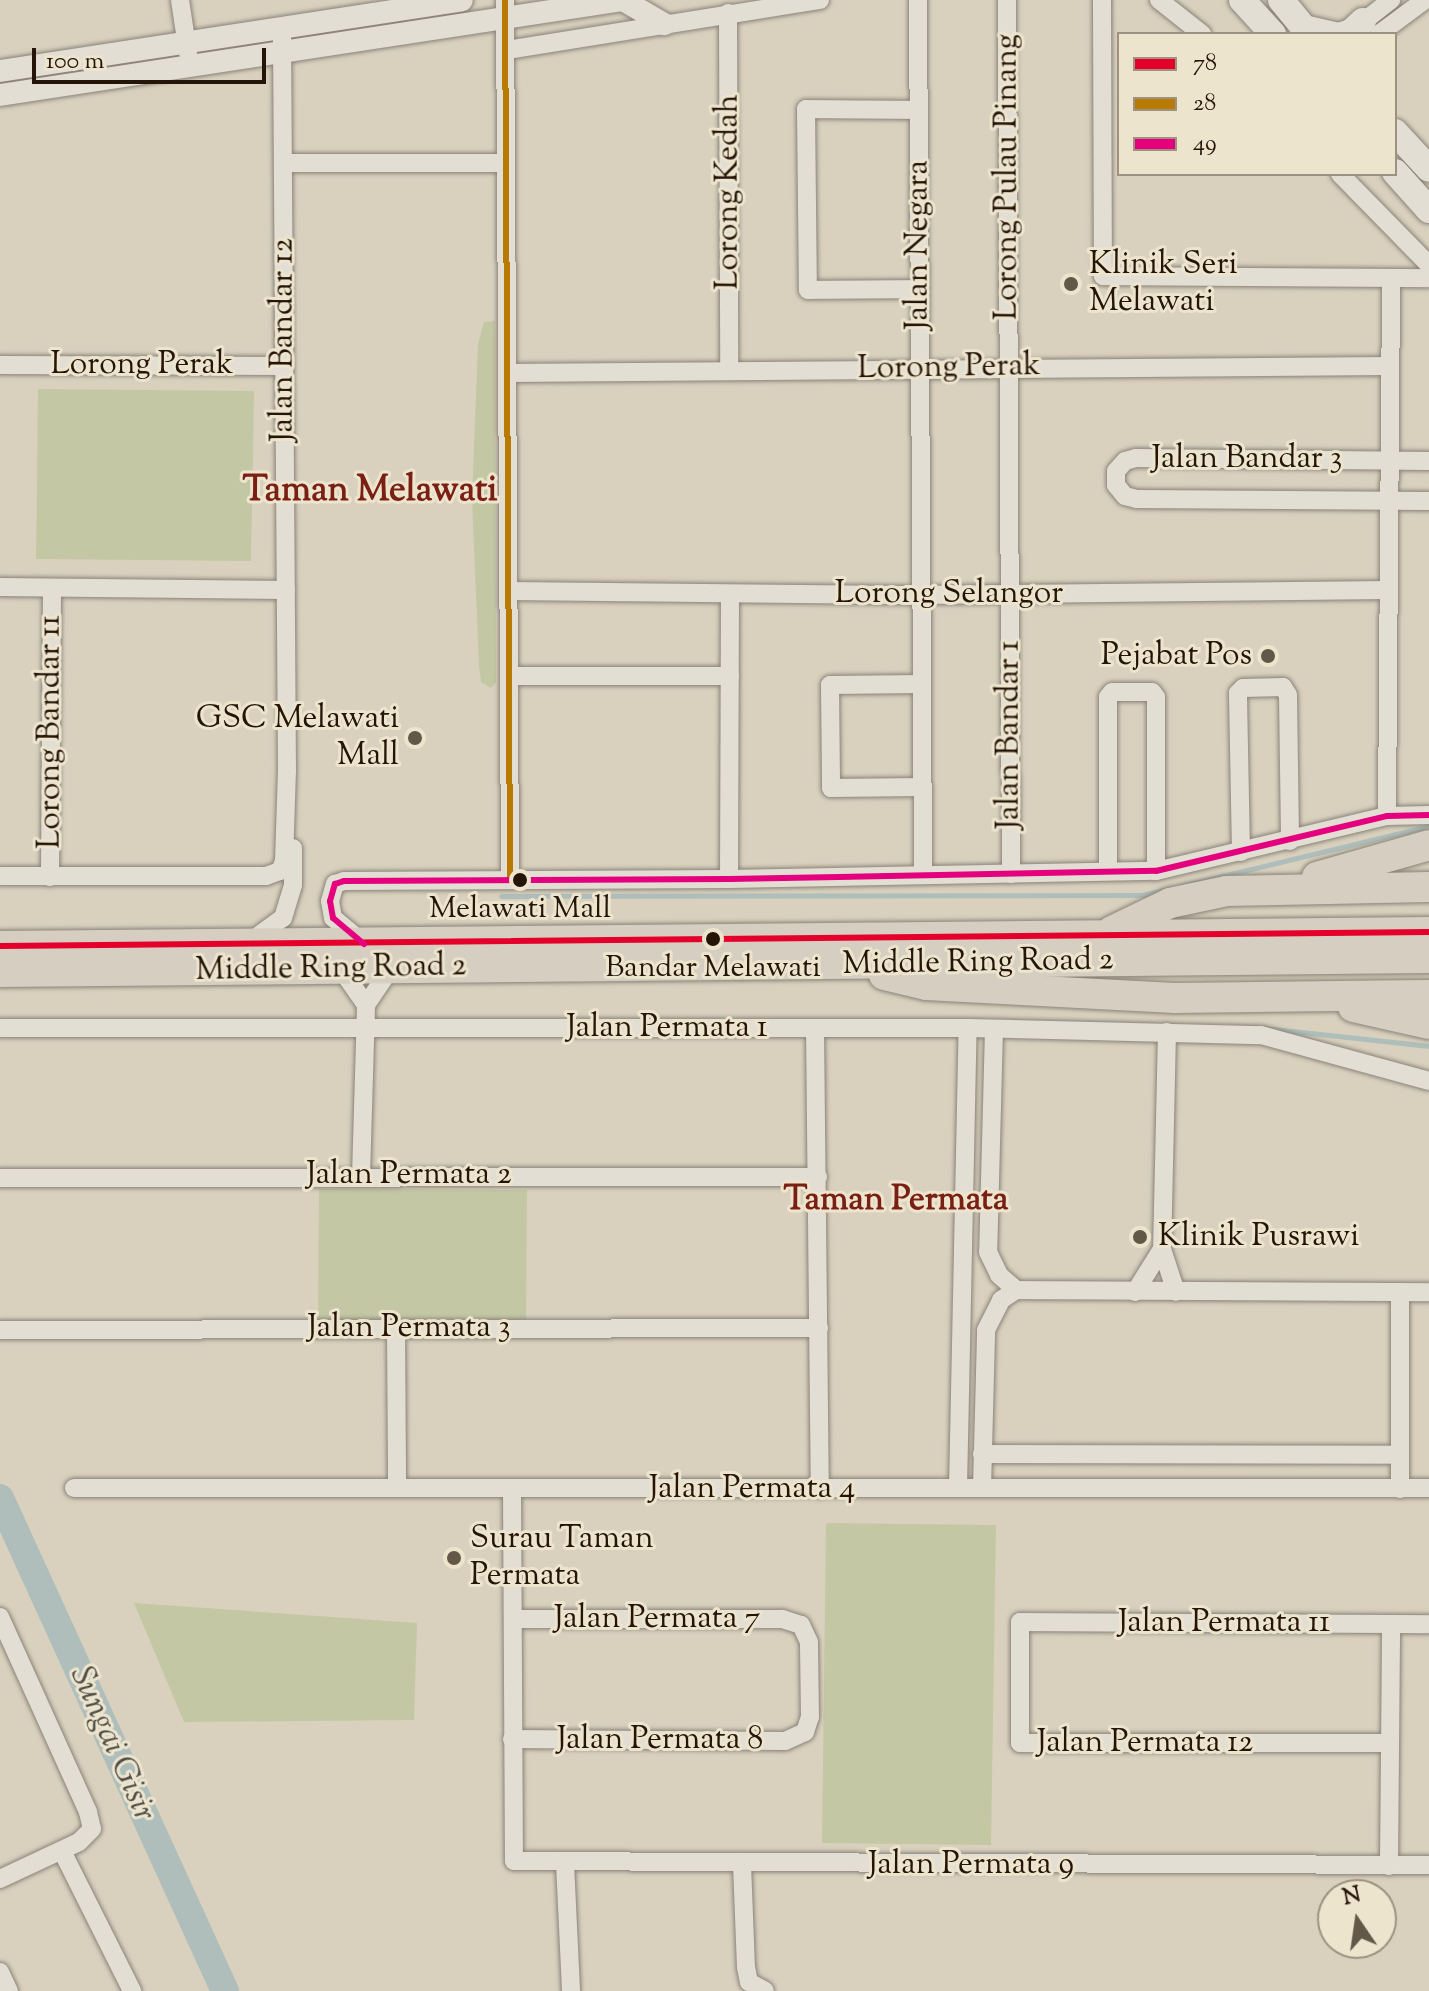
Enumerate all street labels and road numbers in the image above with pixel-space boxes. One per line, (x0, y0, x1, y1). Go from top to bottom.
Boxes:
street label: Lorong Pulau Pinang (989, 34, 1027, 320)
street label: Lorong Kedah (710, 94, 748, 290)
street label: Jalan Negara (900, 160, 938, 330)
street label: Jalan Bandar 12 (265, 238, 303, 442)
street label: Lorong Perak (50, 346, 234, 384)
street label: Lorong Perak (857, 347, 1041, 389)
street label: Jalan Bandar 3 (1151, 440, 1343, 478)
street label: Lorong Selangor (835, 575, 1063, 613)
street label: Lorong Bandar 11 (32, 615, 70, 849)
street label: Jalan Bandar 1 (991, 640, 1029, 830)
street label: Middle Ring Road 2 (842, 941, 1114, 985)
street label: Middle Ring Road 2 (195, 947, 467, 991)
street label: Jalan Permata 1 (566, 1009, 768, 1047)
street label: Jalan Permata 2 (306, 1156, 512, 1194)
street label: Jalan Permata 3 (307, 1309, 511, 1347)
street label: Jalan Permata 4 (649, 1470, 855, 1508)
street label: Jalan Permata 7 (554, 1600, 760, 1638)
street label: Jalan Permata 11 (1118, 1604, 1330, 1642)
street label: Jalan Permata 8 (557, 1721, 763, 1759)
street label: Jalan Permata 12 (1037, 1724, 1253, 1762)
street label: Jalan Permata 9 (868, 1846, 1074, 1884)

